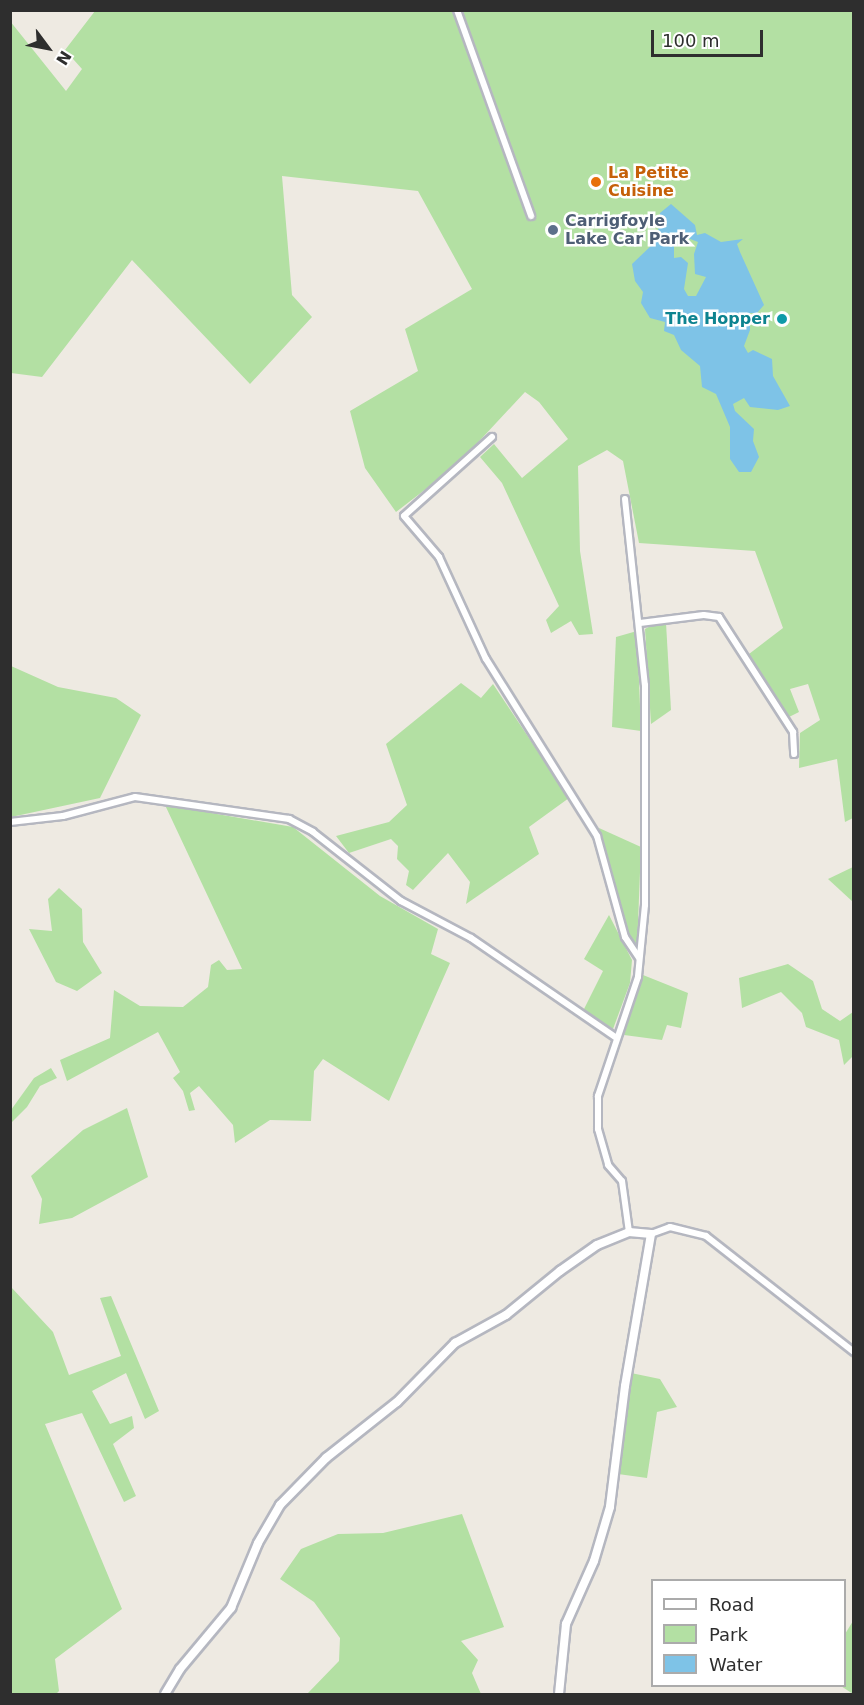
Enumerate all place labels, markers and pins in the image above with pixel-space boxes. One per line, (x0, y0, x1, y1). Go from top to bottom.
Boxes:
place label: La Petite Cuisine (608, 163, 689, 201)
marker: La Petite Cuisine (589, 175, 603, 189)
place label: Carrigfoyle Lake Car Park (565, 211, 689, 249)
marker: Carrigfoyle Lake Car Park (546, 223, 560, 237)
place label: The Hopper (665, 309, 770, 329)
marker: The Hopper (775, 312, 789, 326)

